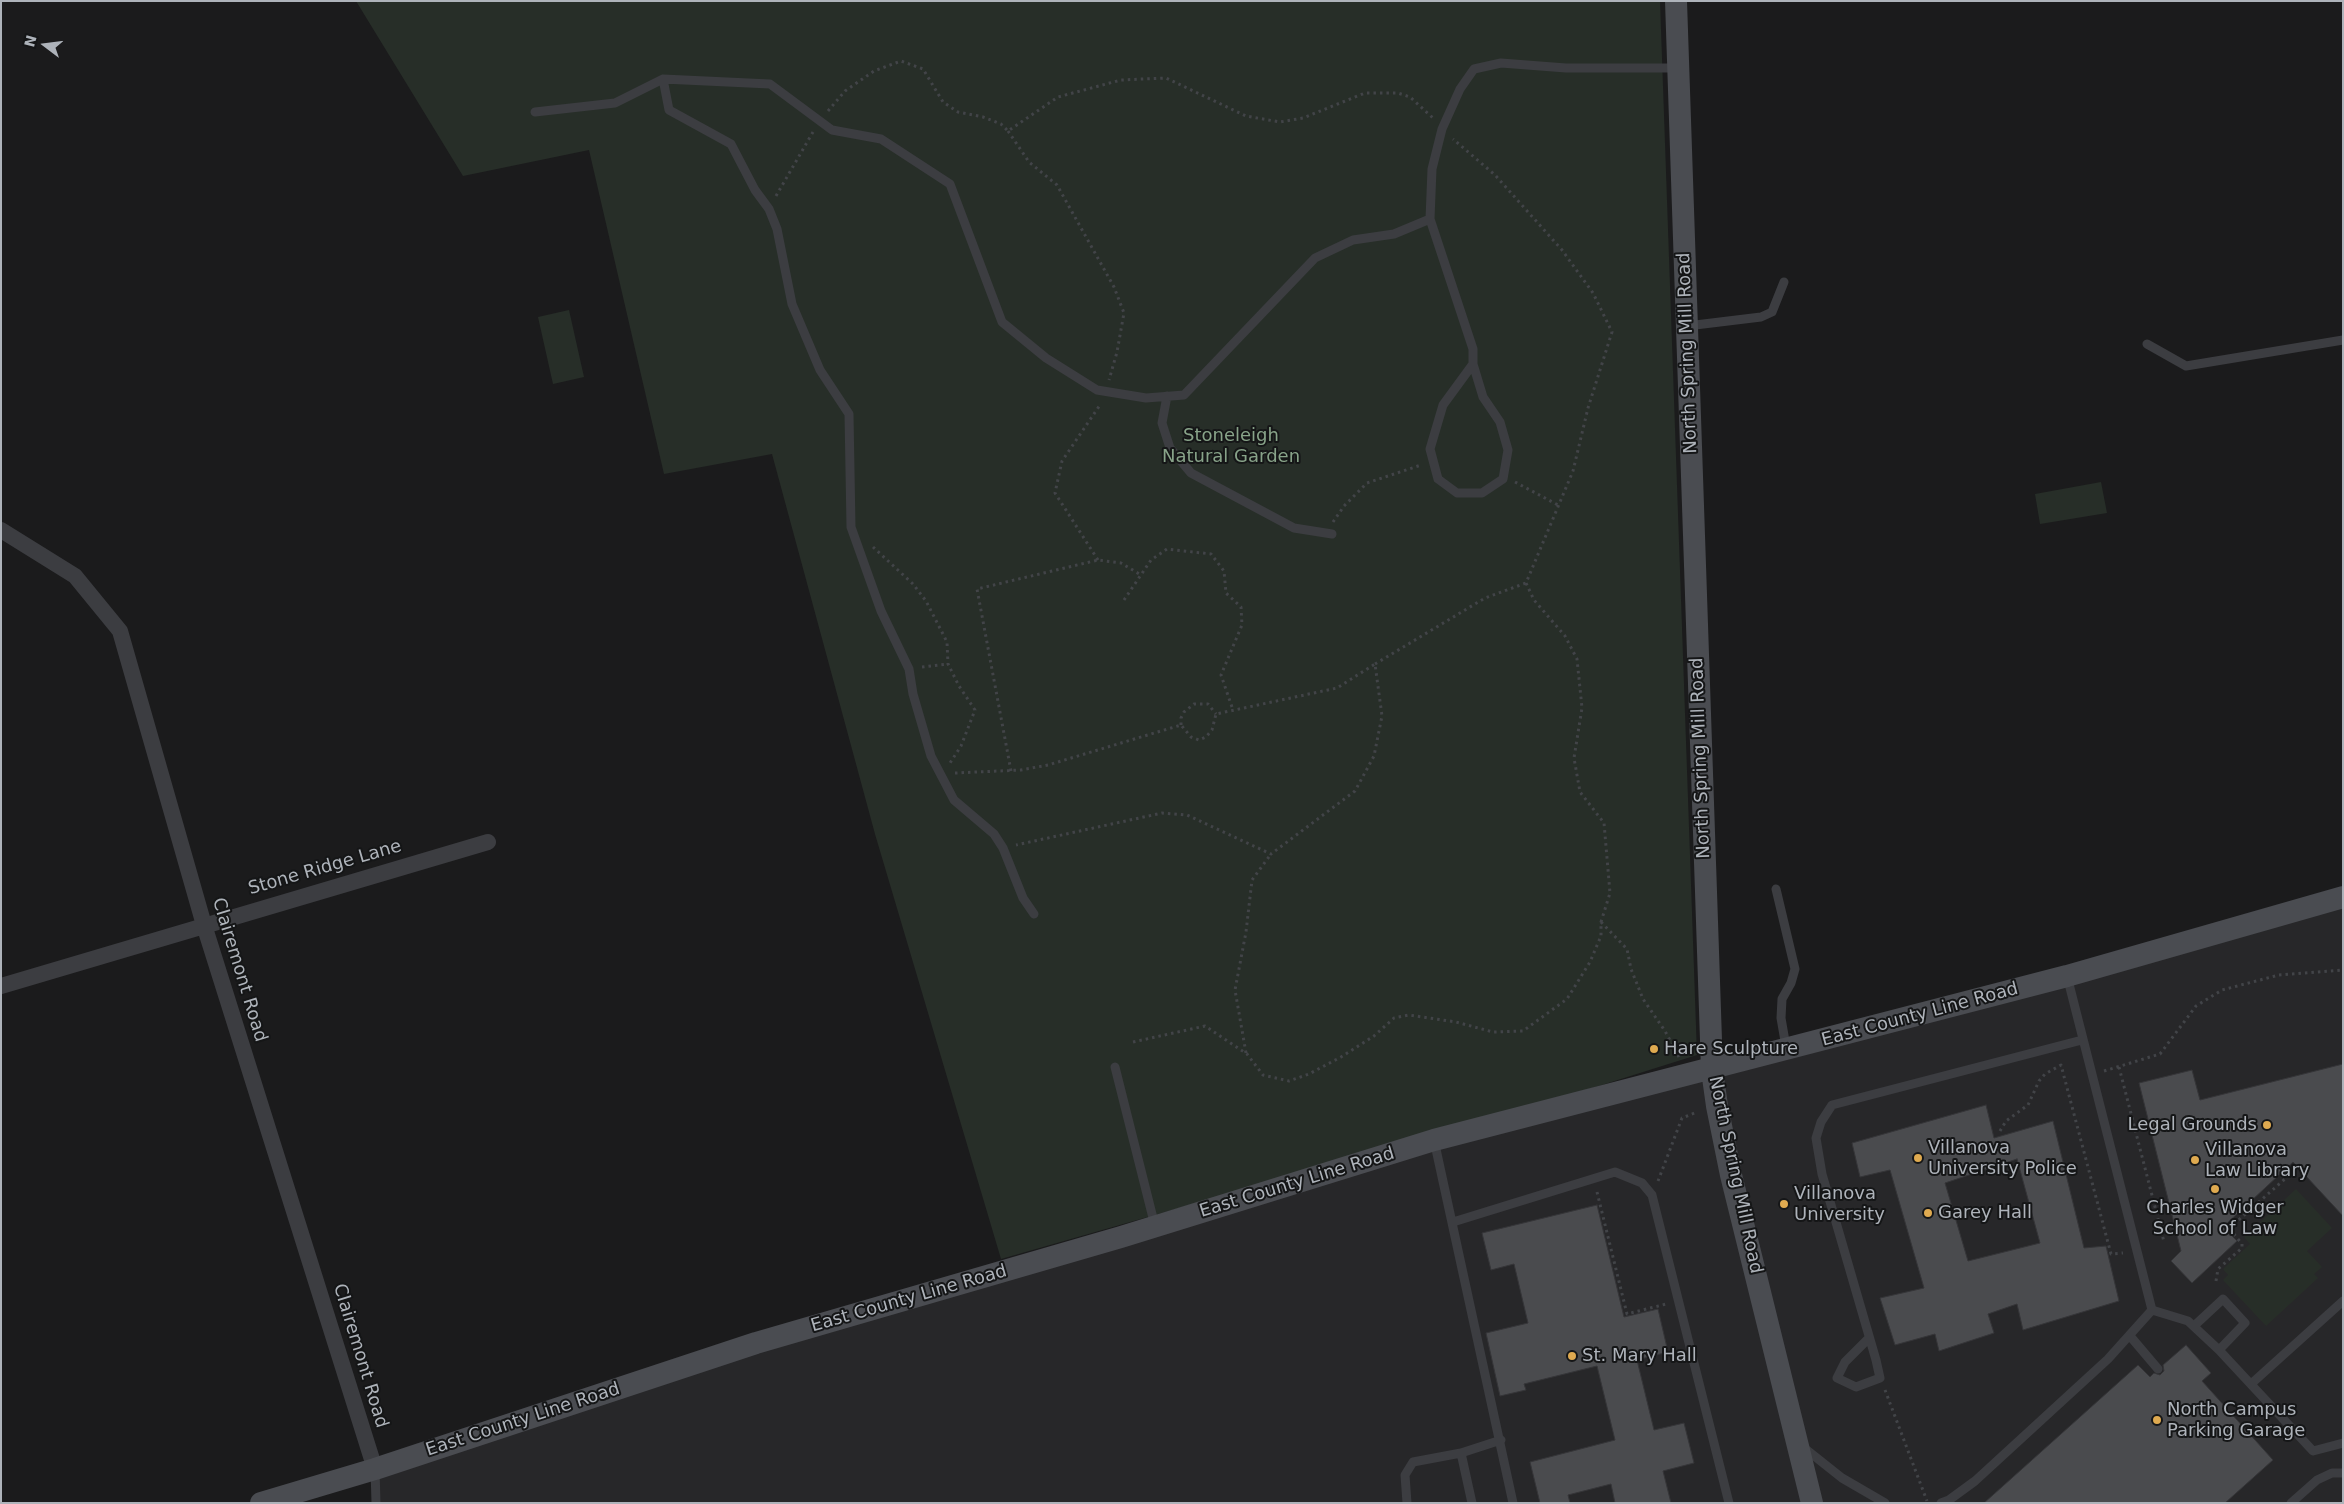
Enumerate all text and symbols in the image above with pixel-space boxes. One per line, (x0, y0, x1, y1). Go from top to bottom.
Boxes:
north arrow (20, 20, 70, 70)
text: N (21, 33, 40, 49)
street label: North Spring Mill Road (1674, 252, 1702, 454)
park label: Stoneleigh Natural Garden (1162, 425, 1300, 468)
street label: North Spring Mill Road (1687, 657, 1715, 859)
street label: Stone Ridge Lane (246, 836, 404, 900)
street label: Clairemont Road (207, 895, 271, 1045)
street label: East County Line Road (1819, 978, 2021, 1052)
place label: Hare Sculpture (1664, 1038, 1798, 1060)
marker: Hare Sculpture (1648, 1043, 1660, 1055)
street label: North Spring Mill Road (1704, 1074, 1766, 1276)
place label: Legal Grounds (2127, 1114, 2257, 1136)
marker: Legal Grounds (2261, 1119, 2273, 1131)
place label: Villanova University Police (1928, 1137, 2077, 1180)
place label: Villanova Law Library (2205, 1139, 2309, 1182)
street label: East County Line Road (1197, 1143, 1397, 1223)
marker: Villanova University Police (1912, 1152, 1924, 1164)
marker: Villanova Law Library (2189, 1154, 2201, 1166)
place label: Villanova University (1794, 1183, 1885, 1226)
marker: Charles Widger School of Law (2209, 1183, 2221, 1195)
place label: Charles Widger School of Law (2146, 1197, 2284, 1240)
marker: Villanova University (1778, 1198, 1790, 1210)
place label: Garey Hall (1938, 1202, 2032, 1224)
marker: Garey Hall (1922, 1207, 1934, 1219)
street label: East County Line Road (809, 1261, 1009, 1337)
street label: Clairemont Road (328, 1281, 392, 1431)
place label: St. Mary Hall (1582, 1345, 1697, 1367)
marker: St. Mary Hall (1566, 1350, 1578, 1362)
street label: East County Line Road (423, 1378, 623, 1462)
place label: North Campus Parking Garage (2167, 1399, 2305, 1442)
marker: North Campus Parking Garage (2151, 1414, 2163, 1426)

